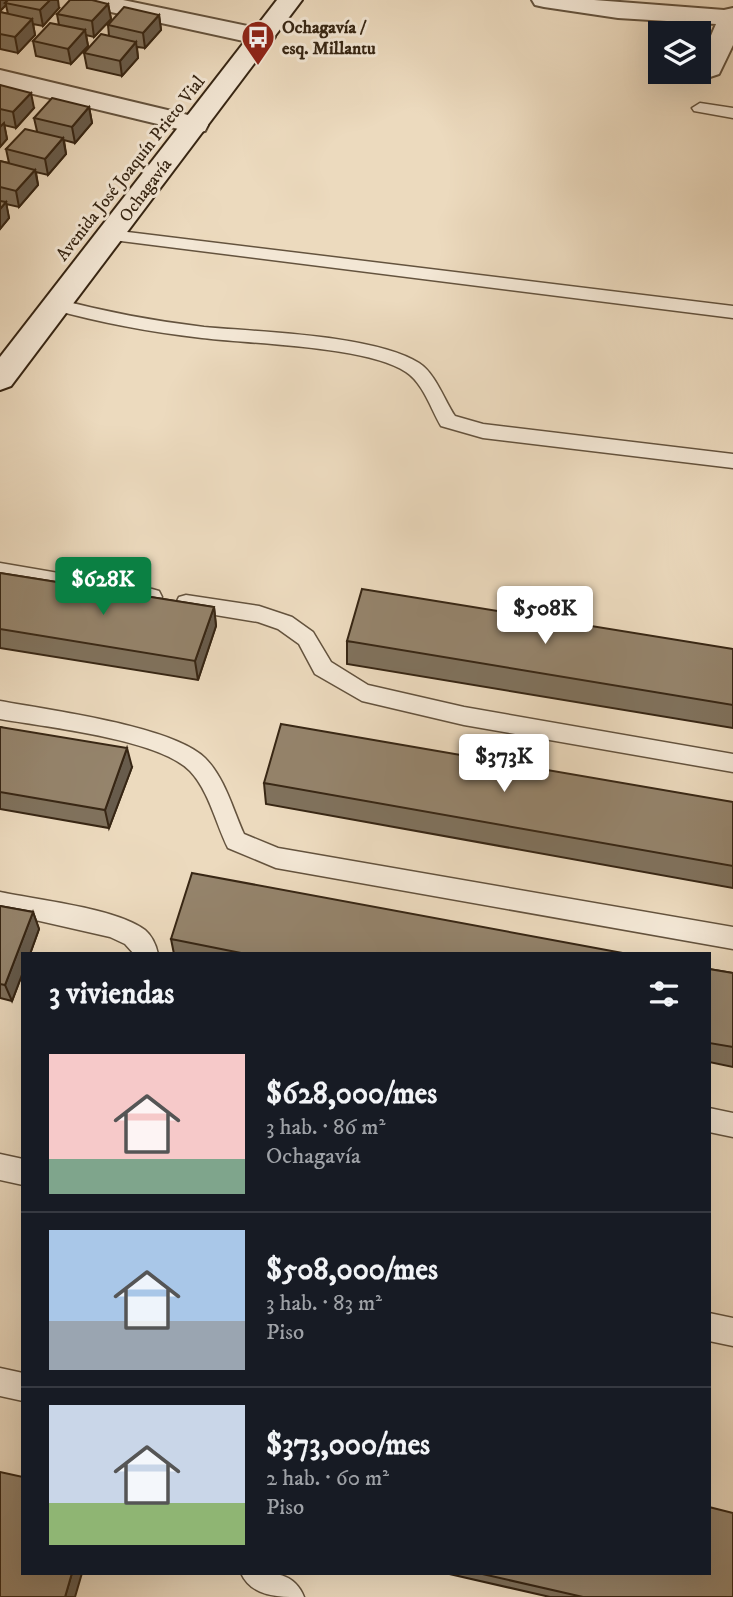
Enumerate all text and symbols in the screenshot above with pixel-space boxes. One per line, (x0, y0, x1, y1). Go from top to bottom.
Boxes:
place label: Ochagavía / esq. Millantu (282, 17, 376, 60)
bus stop icon: Ochagavía / esq. Millantu (239, 18, 277, 67)
map controls (648, 21, 711, 84)
button: layers (648, 21, 711, 84)
street label: Avenida José Joaquín Prieto Vial (52, 71, 210, 266)
street label: Ochagavía (115, 154, 177, 227)
pin: $628K (54, 558, 152, 617)
text: $628K (71, 565, 135, 594)
pin: $508K (496, 586, 594, 646)
text: $508K (513, 594, 577, 623)
pin: $373K (455, 734, 553, 794)
text: $373K (475, 742, 533, 771)
icon: filters (645, 975, 683, 1013)
text: 3 viviendas (49, 976, 174, 1013)
text: $628,000/mes (266, 1076, 437, 1113)
icon: home (105, 1082, 189, 1166)
text: 3 hab. · 86 m² (266, 1113, 385, 1142)
text: Ochagavía (266, 1142, 361, 1171)
text: $508,000/mes (266, 1252, 438, 1289)
icon: home (105, 1258, 189, 1342)
text: 3 hab. · 83 m² (266, 1289, 382, 1318)
text: Piso (266, 1318, 304, 1347)
text: $373,000/mes (266, 1427, 430, 1464)
icon: home (105, 1433, 189, 1517)
text: 2 hab. · 60 m² (266, 1464, 389, 1493)
text: Piso (266, 1493, 304, 1522)

